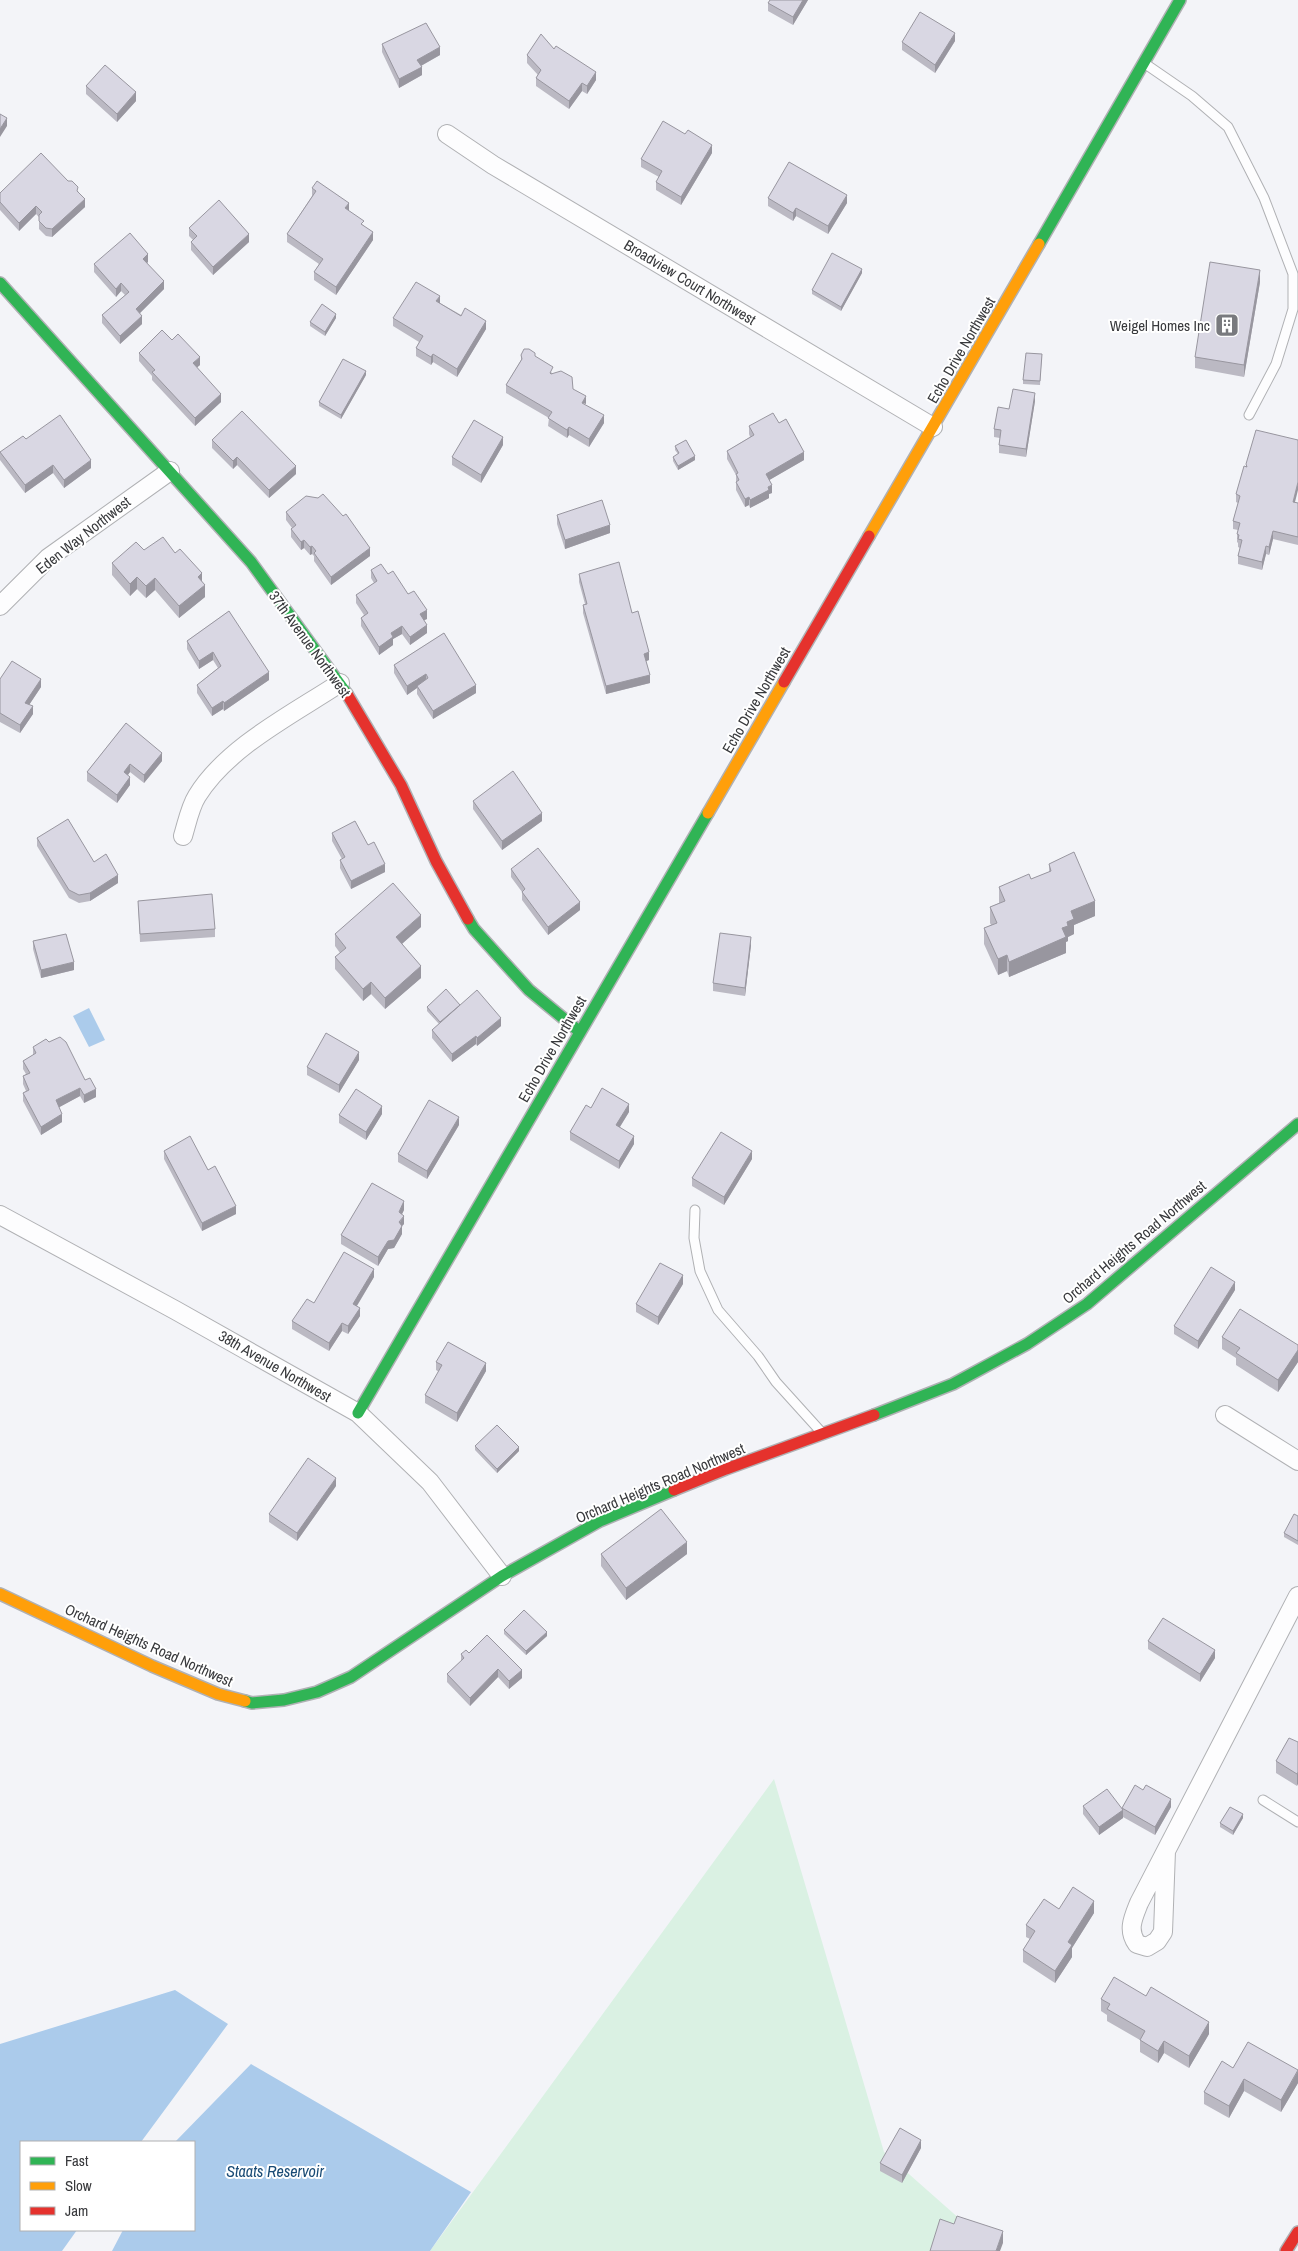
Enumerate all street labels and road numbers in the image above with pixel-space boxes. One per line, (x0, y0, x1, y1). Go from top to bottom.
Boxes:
street label: Broadview Court Northwest (620, 234, 760, 330)
street label: Echo Drive Northwest (922, 292, 1000, 407)
street label: Eden Way Northwest (31, 491, 135, 579)
street label: 37th Avenue Northwest (264, 586, 356, 702)
street label: Echo Drive Northwest (717, 642, 795, 757)
street label: Echo Drive Northwest (513, 991, 591, 1106)
street label: Orchard Heights Road Northwest (1058, 1175, 1211, 1308)
street label: 38th Avenue Northwest (215, 1325, 336, 1407)
street label: Orchard Heights Road Northwest (572, 1438, 748, 1528)
street label: Orchard Heights Road Northwest (62, 1598, 237, 1692)

